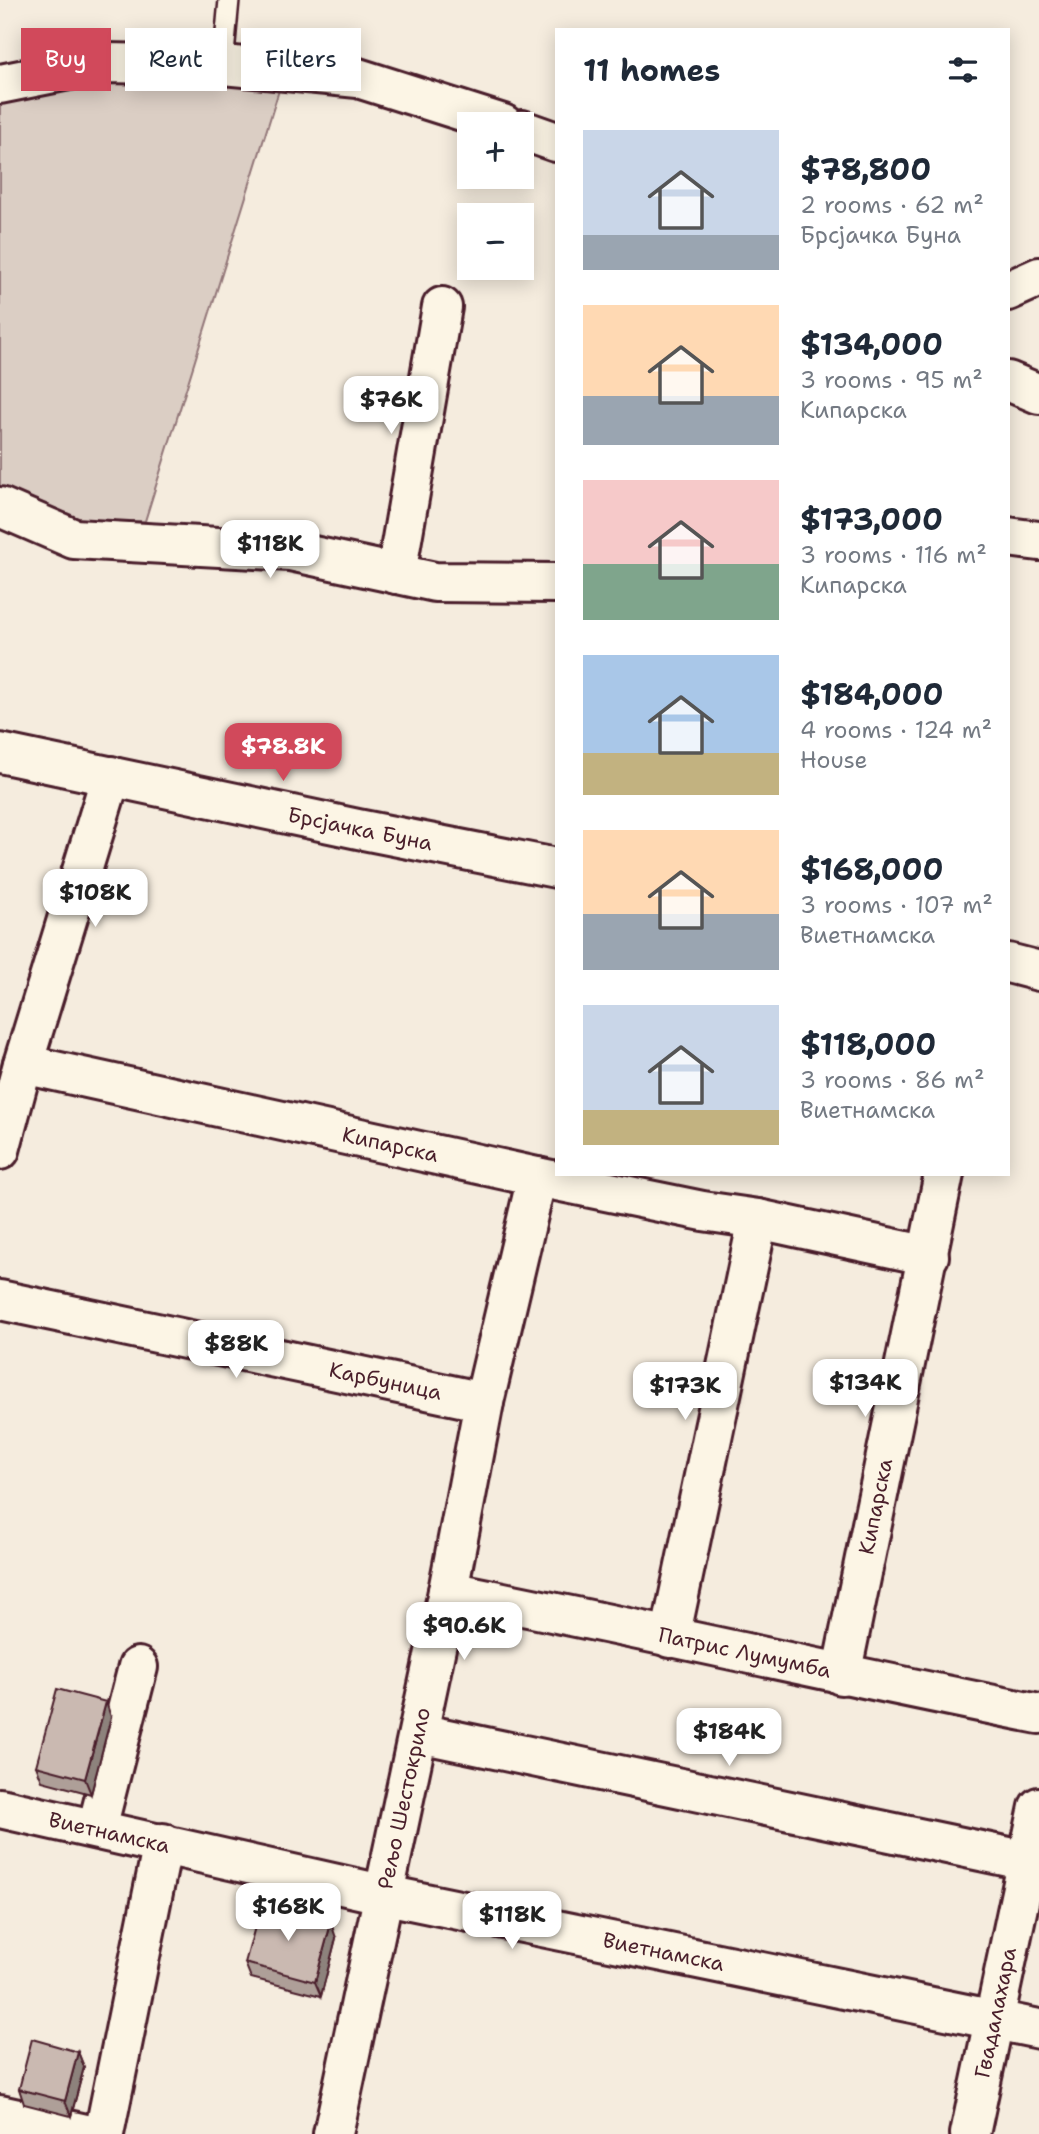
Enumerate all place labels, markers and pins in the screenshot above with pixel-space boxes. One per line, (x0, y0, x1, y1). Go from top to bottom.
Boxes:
pin: $76K (350, 376, 432, 436)
pin: $118K (221, 520, 319, 580)
pin: $78.8K (226, 724, 340, 783)
pin: $108K (46, 870, 144, 929)
pin: $88K (195, 1320, 277, 1380)
pin: $134K (816, 1360, 914, 1419)
pin: $173K (636, 1362, 734, 1422)
pin: $90.6K (407, 1602, 521, 1662)
pin: $184K (680, 1708, 778, 1768)
pin: $168K (239, 1884, 337, 1943)
pin: $118K (463, 1892, 561, 1951)

